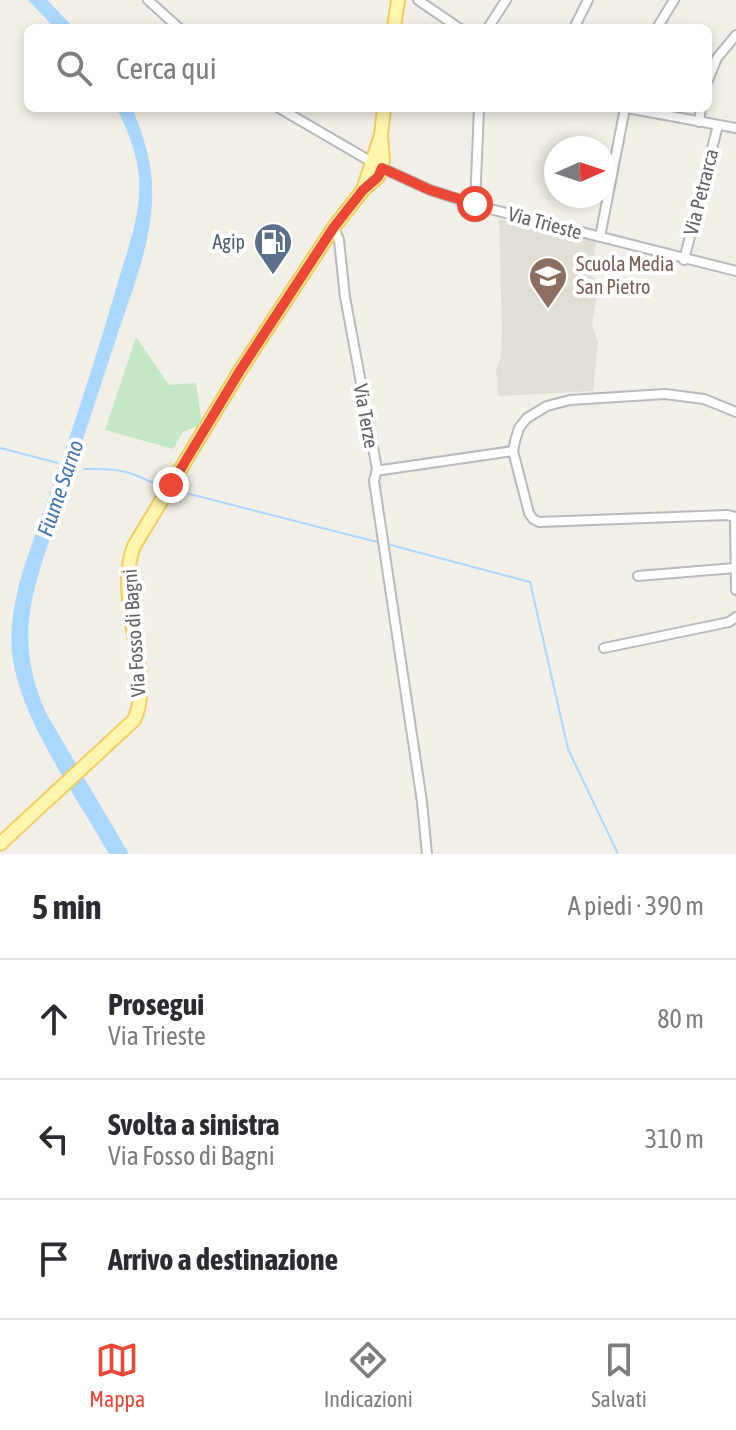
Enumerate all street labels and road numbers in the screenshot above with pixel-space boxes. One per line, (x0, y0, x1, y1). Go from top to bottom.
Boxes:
street label: Via Petrarca (679, 146, 722, 237)
street label: Via Trieste (506, 202, 584, 243)
street label: Via Terze (350, 382, 383, 450)
street label: Via Fosso di Bagni (118, 568, 149, 698)

